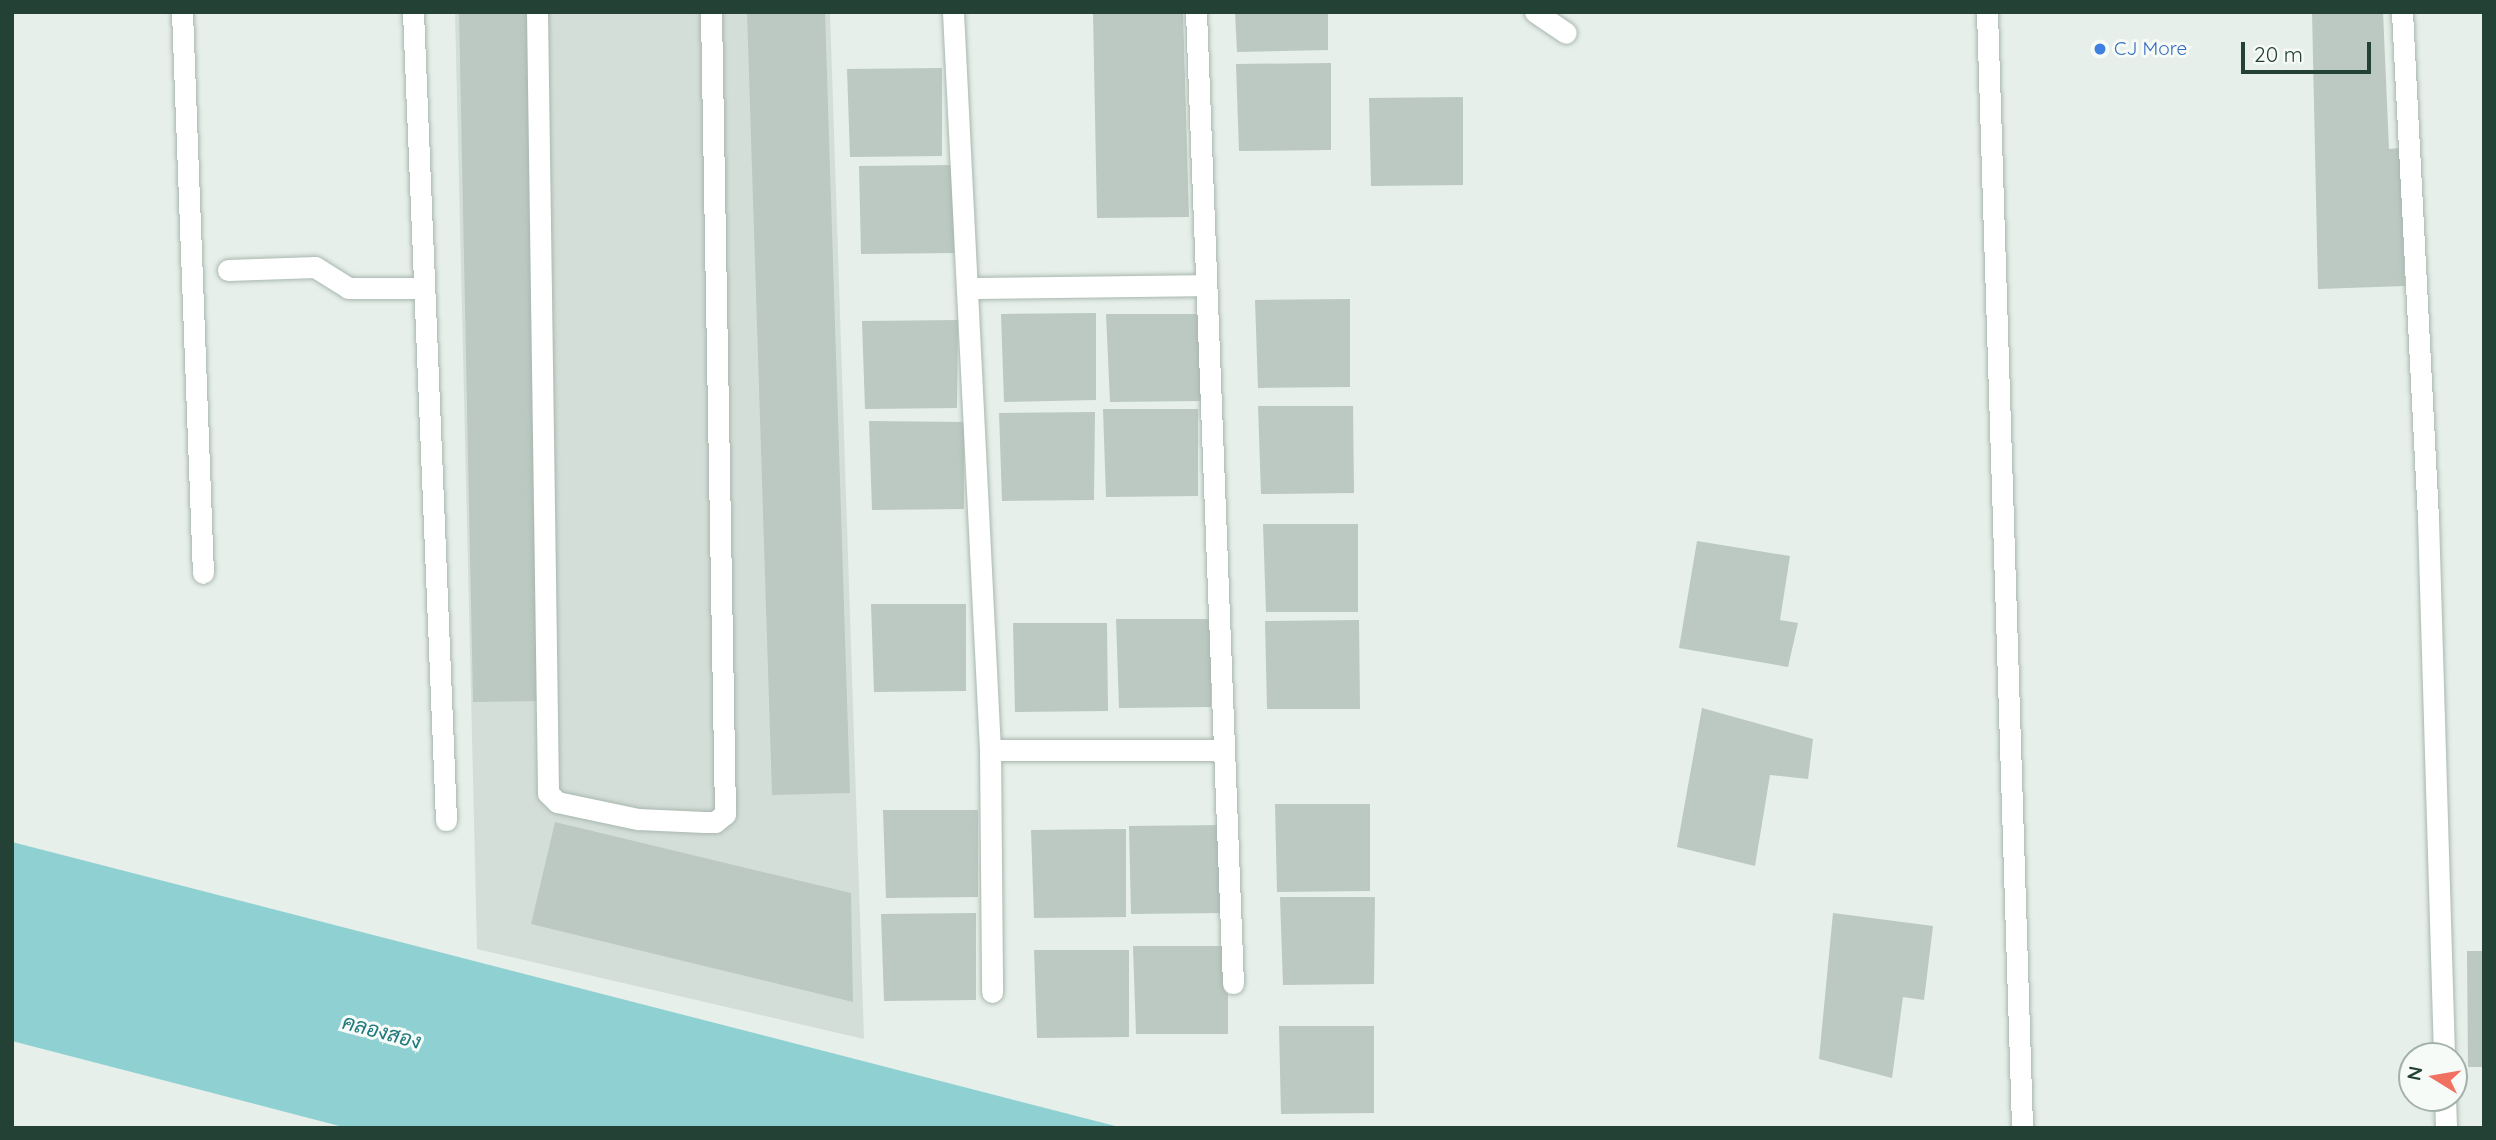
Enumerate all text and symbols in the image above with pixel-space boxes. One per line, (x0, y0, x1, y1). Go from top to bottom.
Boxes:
scale bar (2244, 28, 2374, 72)
place label: CJ More (2114, 38, 2187, 60)
marker: CJ More (2092, 41, 2108, 57)
text: 20 m (2254, 41, 2303, 67)
water label: คลองสอง (340, 1008, 424, 1054)
north arrow (2398, 1042, 2468, 1112)
text: N (2401, 1064, 2427, 1083)

